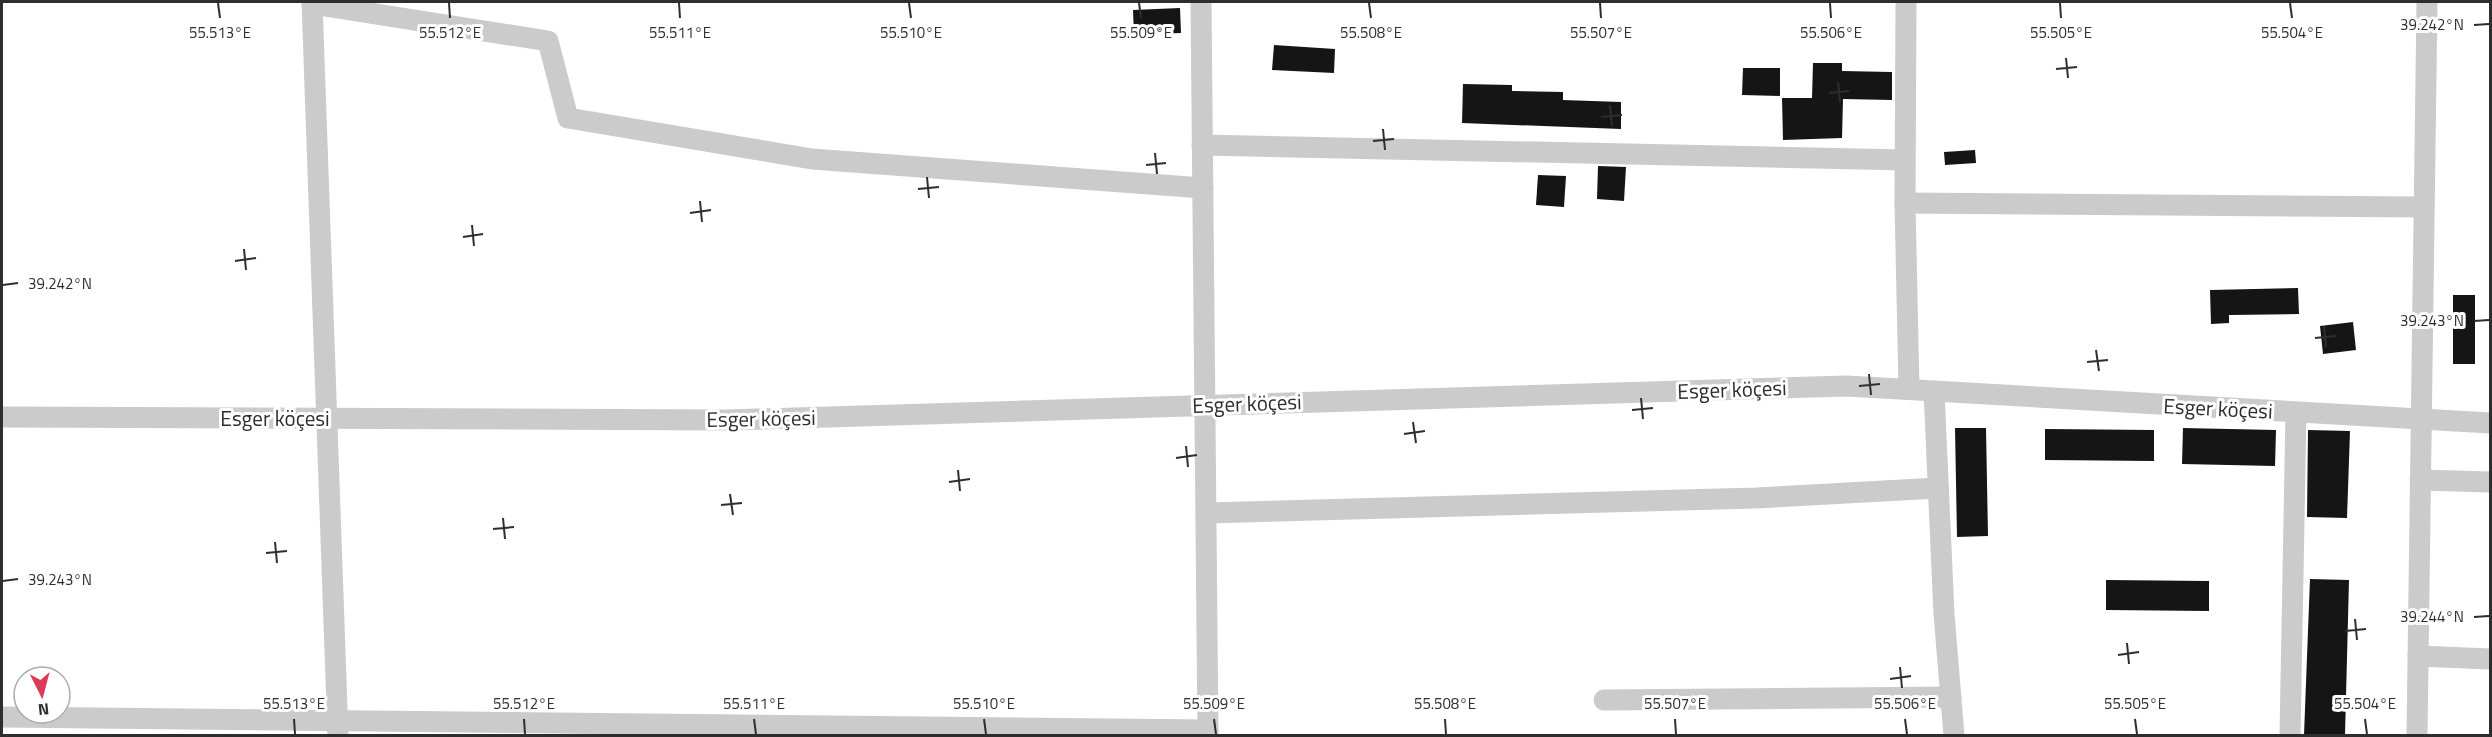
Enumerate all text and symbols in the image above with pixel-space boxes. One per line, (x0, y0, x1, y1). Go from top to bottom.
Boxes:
text: 39.242°N (2400, 13, 2464, 36)
text: 55.513°E (189, 21, 251, 44)
text: 55.512°E (419, 21, 481, 44)
text: 55.511°E (649, 21, 711, 44)
text: 55.510°E (880, 21, 942, 44)
text: 55.509°E (1110, 21, 1172, 44)
text: 55.508°E (1340, 21, 1402, 44)
text: 55.507°E (1570, 21, 1632, 44)
text: 55.506°E (1800, 21, 1862, 44)
text: 55.505°E (2030, 21, 2092, 44)
text: 55.504°E (2261, 21, 2323, 44)
text: 39.242°N (28, 272, 92, 295)
text: 39.243°N (2400, 309, 2464, 332)
street label: Esger köçesi (1677, 371, 1787, 407)
street label: Esger köçesi (1192, 385, 1302, 421)
street label: Esger köçesi (2163, 389, 2273, 427)
street label: Esger köçesi (706, 401, 816, 435)
street label: Esger köçesi (220, 402, 330, 434)
text: 39.243°N (28, 568, 92, 591)
text: 39.244°N (2400, 605, 2464, 628)
north arrow (12, 665, 72, 725)
text: 55.513°E (263, 692, 325, 715)
text: 55.512°E (493, 692, 555, 715)
text: 55.511°E (723, 692, 785, 715)
text: 55.510°E (953, 692, 1015, 715)
text: 55.509°E (1183, 692, 1245, 715)
text: 55.508°E (1414, 692, 1476, 715)
text: 55.507°E (1644, 692, 1706, 715)
text: 55.506°E (1874, 692, 1936, 715)
text: 55.505°E (2104, 692, 2166, 715)
text: 55.504°E (2334, 692, 2396, 715)
text: N (37, 697, 50, 722)

